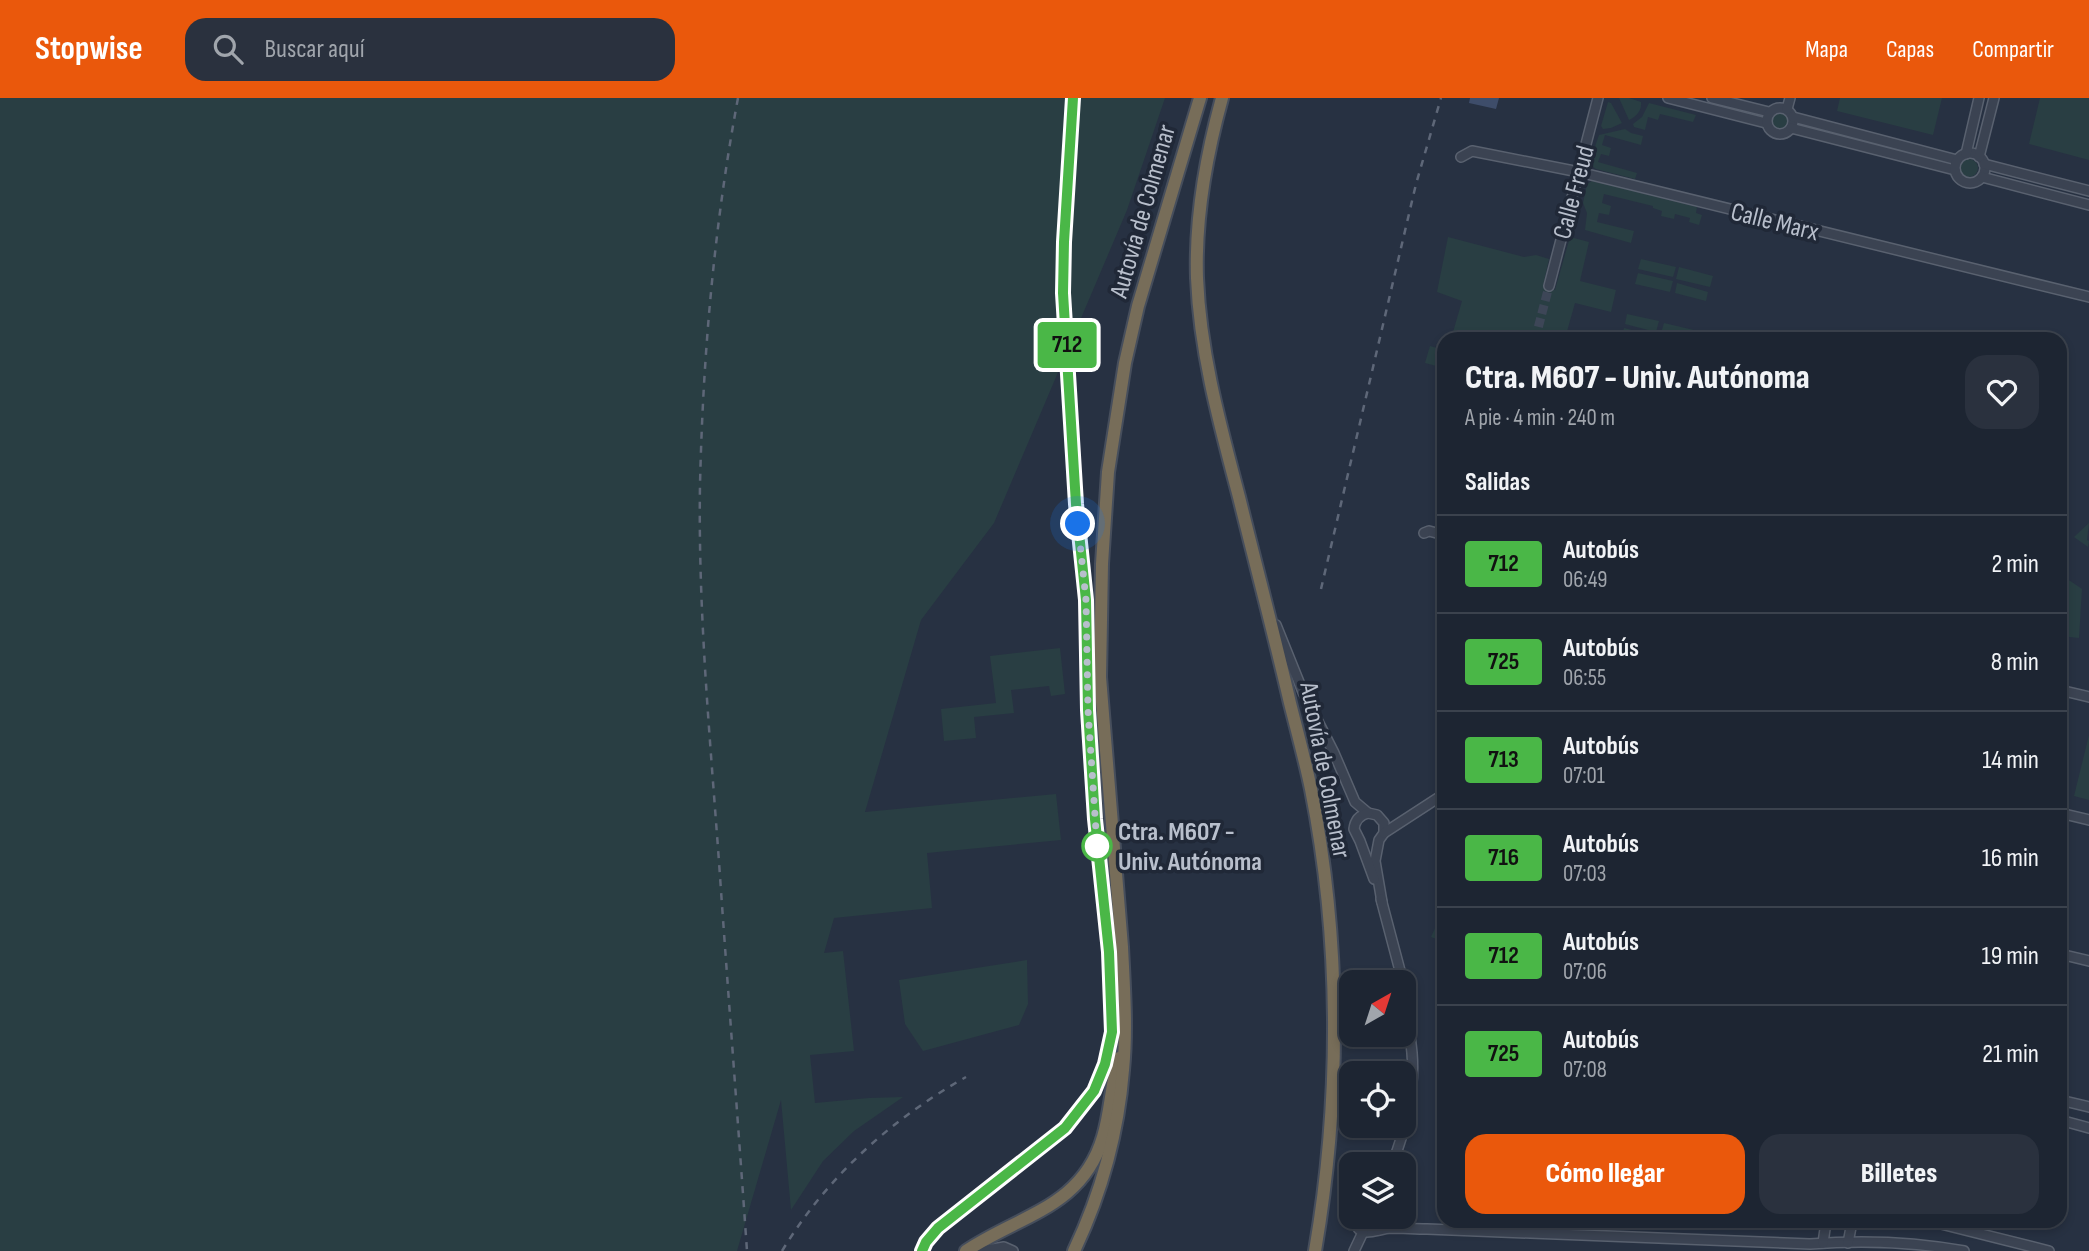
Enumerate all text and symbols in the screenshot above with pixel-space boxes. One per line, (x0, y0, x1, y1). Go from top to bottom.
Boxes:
search box (185, 18, 675, 81)
text: Stopwise (35, 29, 143, 69)
icon: search (209, 30, 247, 68)
text: Buscar aquí (265, 34, 365, 65)
text: Mapa (1805, 35, 1848, 64)
text: Capas (1886, 35, 1934, 64)
text: Compartir (1972, 35, 2054, 64)
street label: Autovía de Colmenar (1104, 121, 1183, 302)
street label: Calle Freud (1547, 142, 1602, 243)
street label: Calle Marx (1728, 197, 1822, 248)
line badge: 712 (1027, 322, 1107, 368)
text: 712 (1052, 330, 1082, 359)
button: heart (1965, 355, 2039, 429)
text: Ctra. M607 - Univ. Autónoma (1465, 358, 1810, 398)
text: A pie · 4 min · 240 m (1465, 404, 1615, 432)
text: Salidas (1465, 467, 1530, 498)
your location (1060, 506, 1095, 541)
text: Autobús (1563, 535, 1639, 566)
text: 712 (1488, 549, 1519, 578)
text: 2 min (1991, 549, 2039, 580)
text: 06:49 (1563, 566, 1608, 594)
text: Autobús (1563, 633, 1639, 664)
text: 725 (1488, 647, 1519, 676)
text: 8 min (1991, 647, 2039, 678)
text: 06:55 (1563, 664, 1606, 692)
street label: Autovía de Colmenar (1292, 679, 1357, 861)
text: Autobús (1563, 731, 1639, 762)
text: 713 (1488, 745, 1519, 774)
text: 14 min (1982, 745, 2039, 776)
text: 07:01 (1563, 762, 1605, 790)
place label: Ctra. M607 - Univ. Autónoma (1118, 817, 1262, 878)
text: Autobús (1563, 829, 1639, 860)
marker: Ctra. M607 - Univ. Autónoma (1082, 831, 1112, 861)
text: 716 (1488, 843, 1519, 872)
text: 16 min (1982, 843, 2039, 874)
text: 07:03 (1563, 860, 1606, 888)
text: Autobús (1563, 927, 1639, 958)
text: 712 (1488, 941, 1519, 970)
text: 19 min (1982, 941, 2039, 972)
text: 07:06 (1563, 958, 1607, 986)
north arrow (1339, 970, 1416, 1046)
map controls (1339, 970, 1416, 1229)
text: Autobús (1563, 1025, 1639, 1056)
text: 725 (1488, 1039, 1519, 1068)
text: 21 min (1982, 1039, 2039, 1070)
text: 07:08 (1563, 1056, 1607, 1084)
button: locate (1339, 1061, 1416, 1138)
button: Cómo llegar (1465, 1134, 1745, 1214)
button: Billetes (1759, 1134, 2039, 1214)
button: layers (1339, 1152, 1416, 1229)

